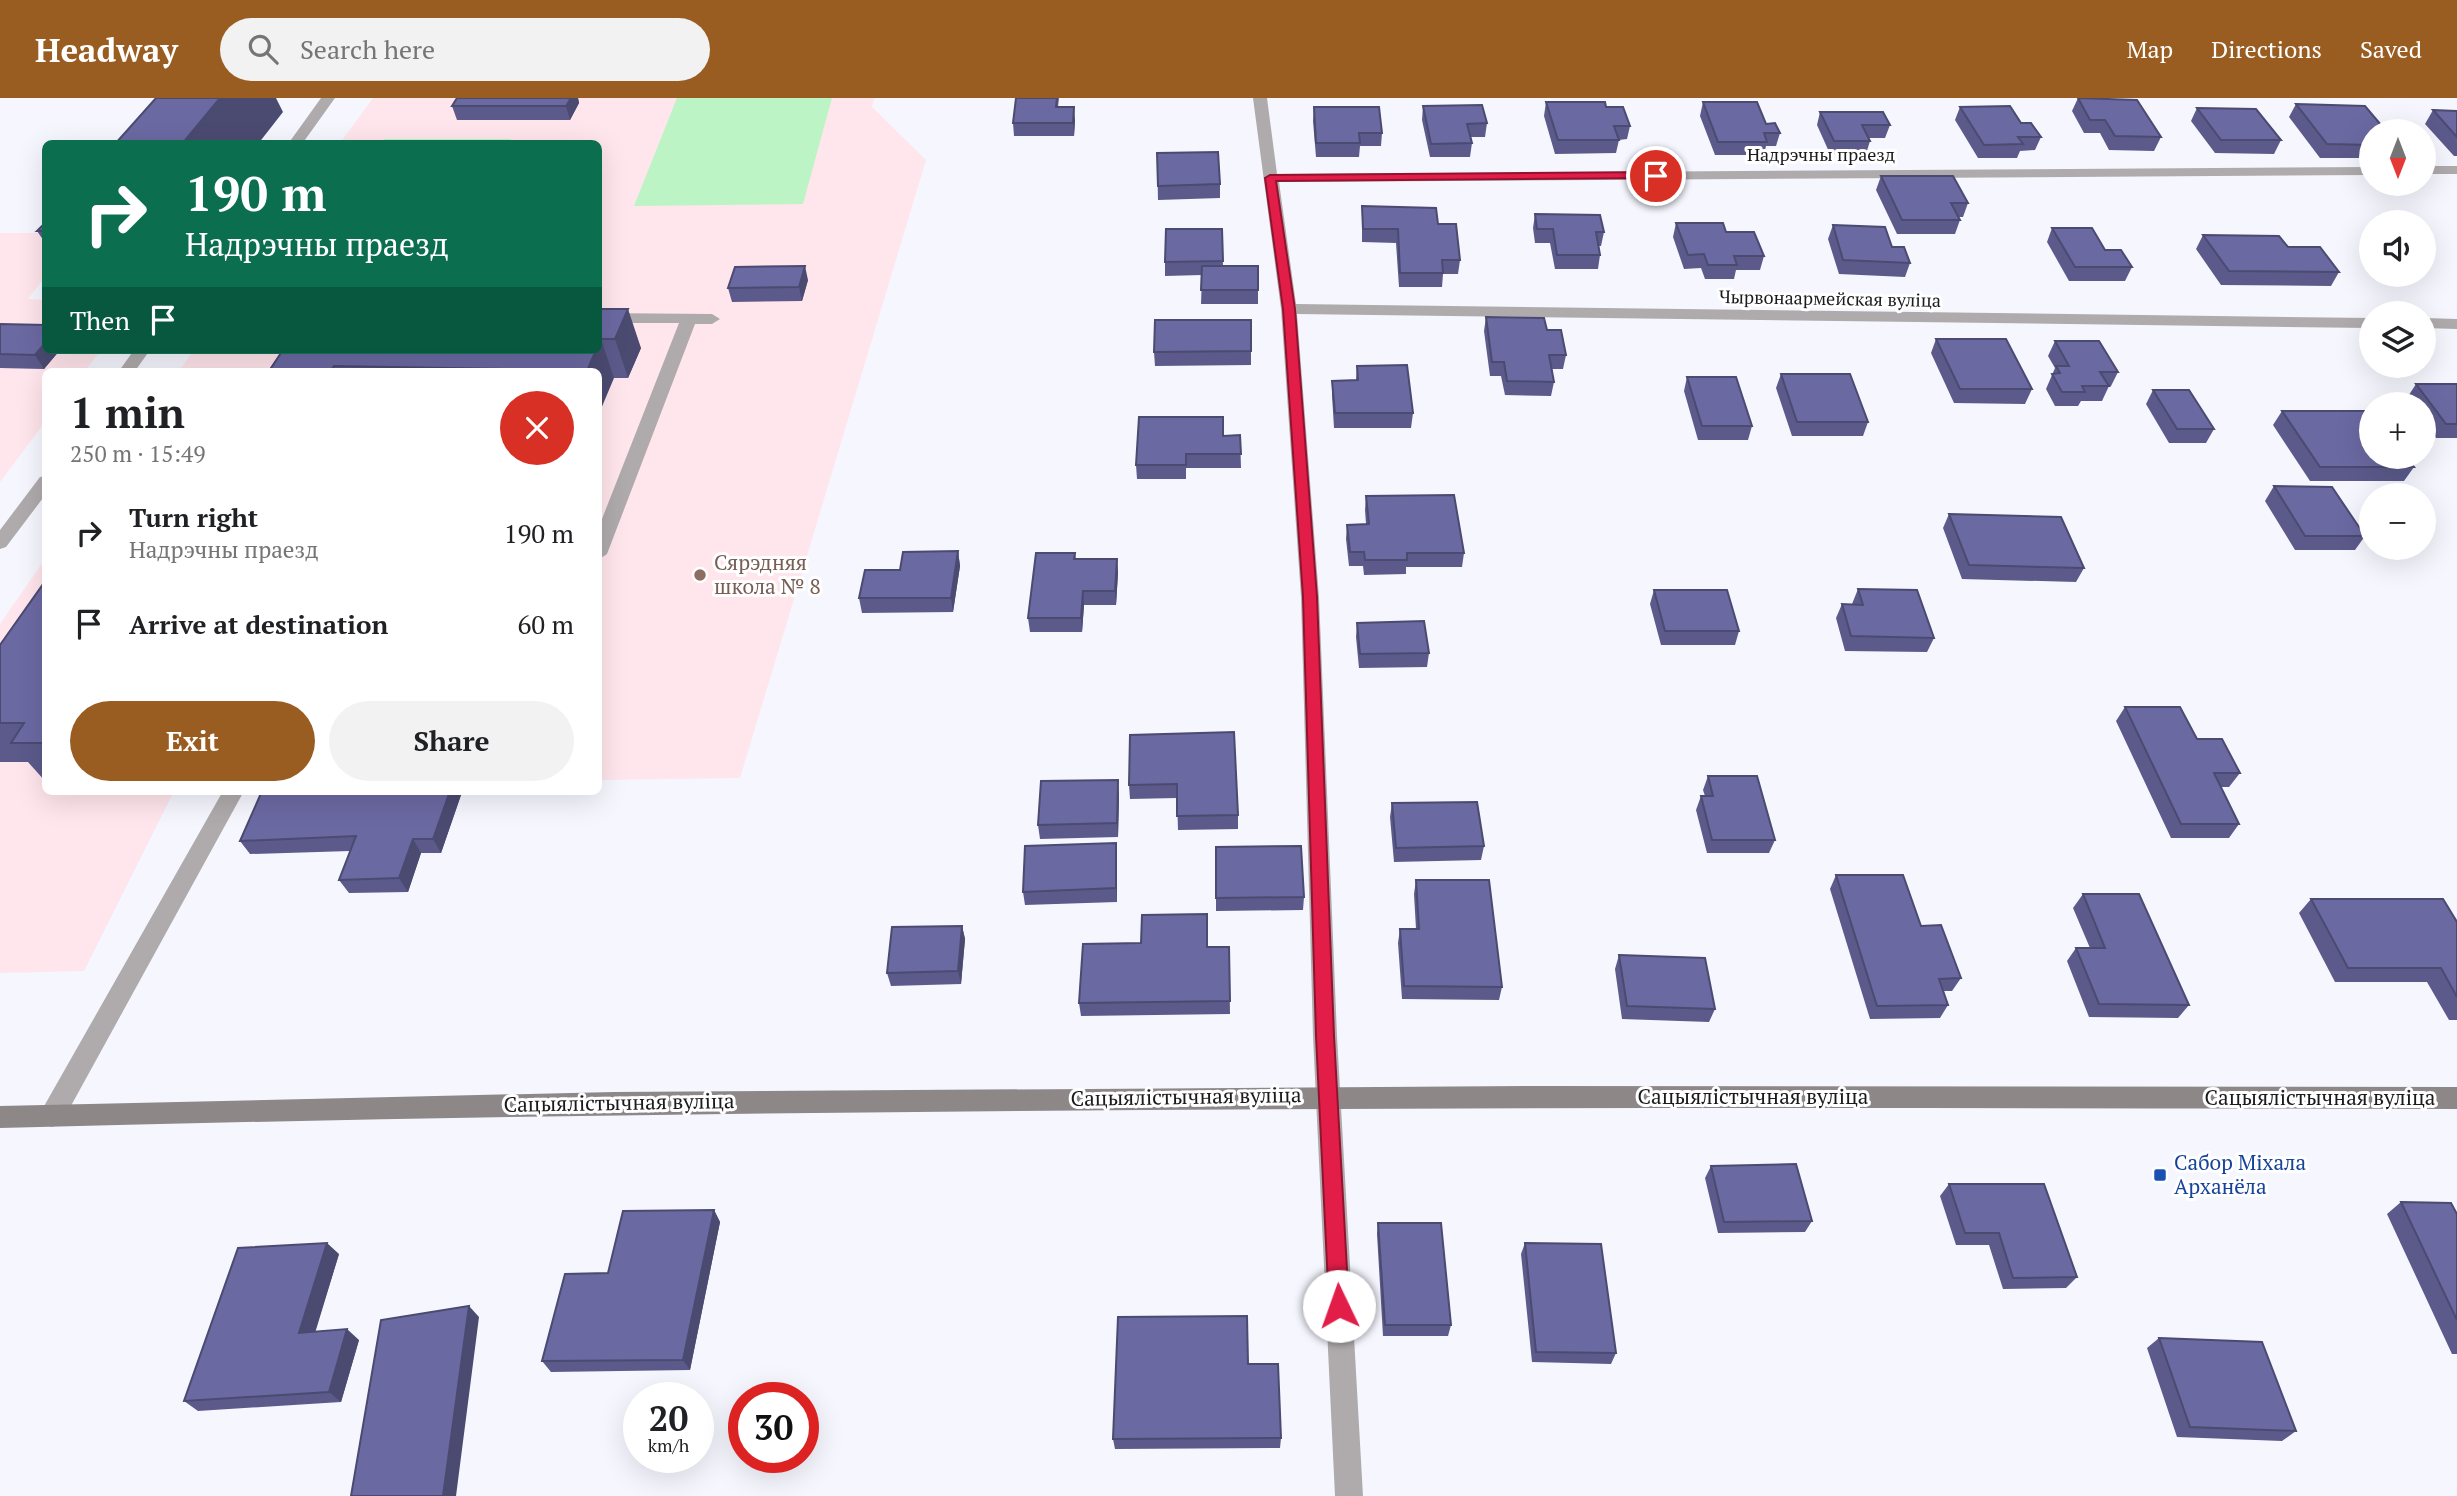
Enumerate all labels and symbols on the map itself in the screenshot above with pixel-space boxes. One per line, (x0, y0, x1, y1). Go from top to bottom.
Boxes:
north arrow (2359, 119, 2436, 196)
street label: Надрэчны праезд (1747, 142, 1895, 166)
pin (1626, 146, 1686, 206)
street label: Чырвонаармейская вуліца (1719, 284, 1941, 312)
place label: Сярэдняя школа № 8 (714, 548, 821, 600)
marker: Сярэдняя школа № 8 (692, 567, 708, 583)
street label: Сацыялістычная вуліца (1070, 1080, 1302, 1112)
street label: Сацыялістычная вуліца (1638, 1082, 1869, 1110)
street label: Сацыялістычная вуліца (2205, 1083, 2436, 1111)
street label: Сацыялістычная вуліца (503, 1086, 735, 1118)
place label: Сабор Міхала Арханёла (2174, 1148, 2307, 1200)
marker: Сабор Міхала Арханёла (2152, 1167, 2168, 1183)
position arrow (1302, 1269, 1376, 1343)
speed limit sign: 30 (728, 1382, 819, 1473)

